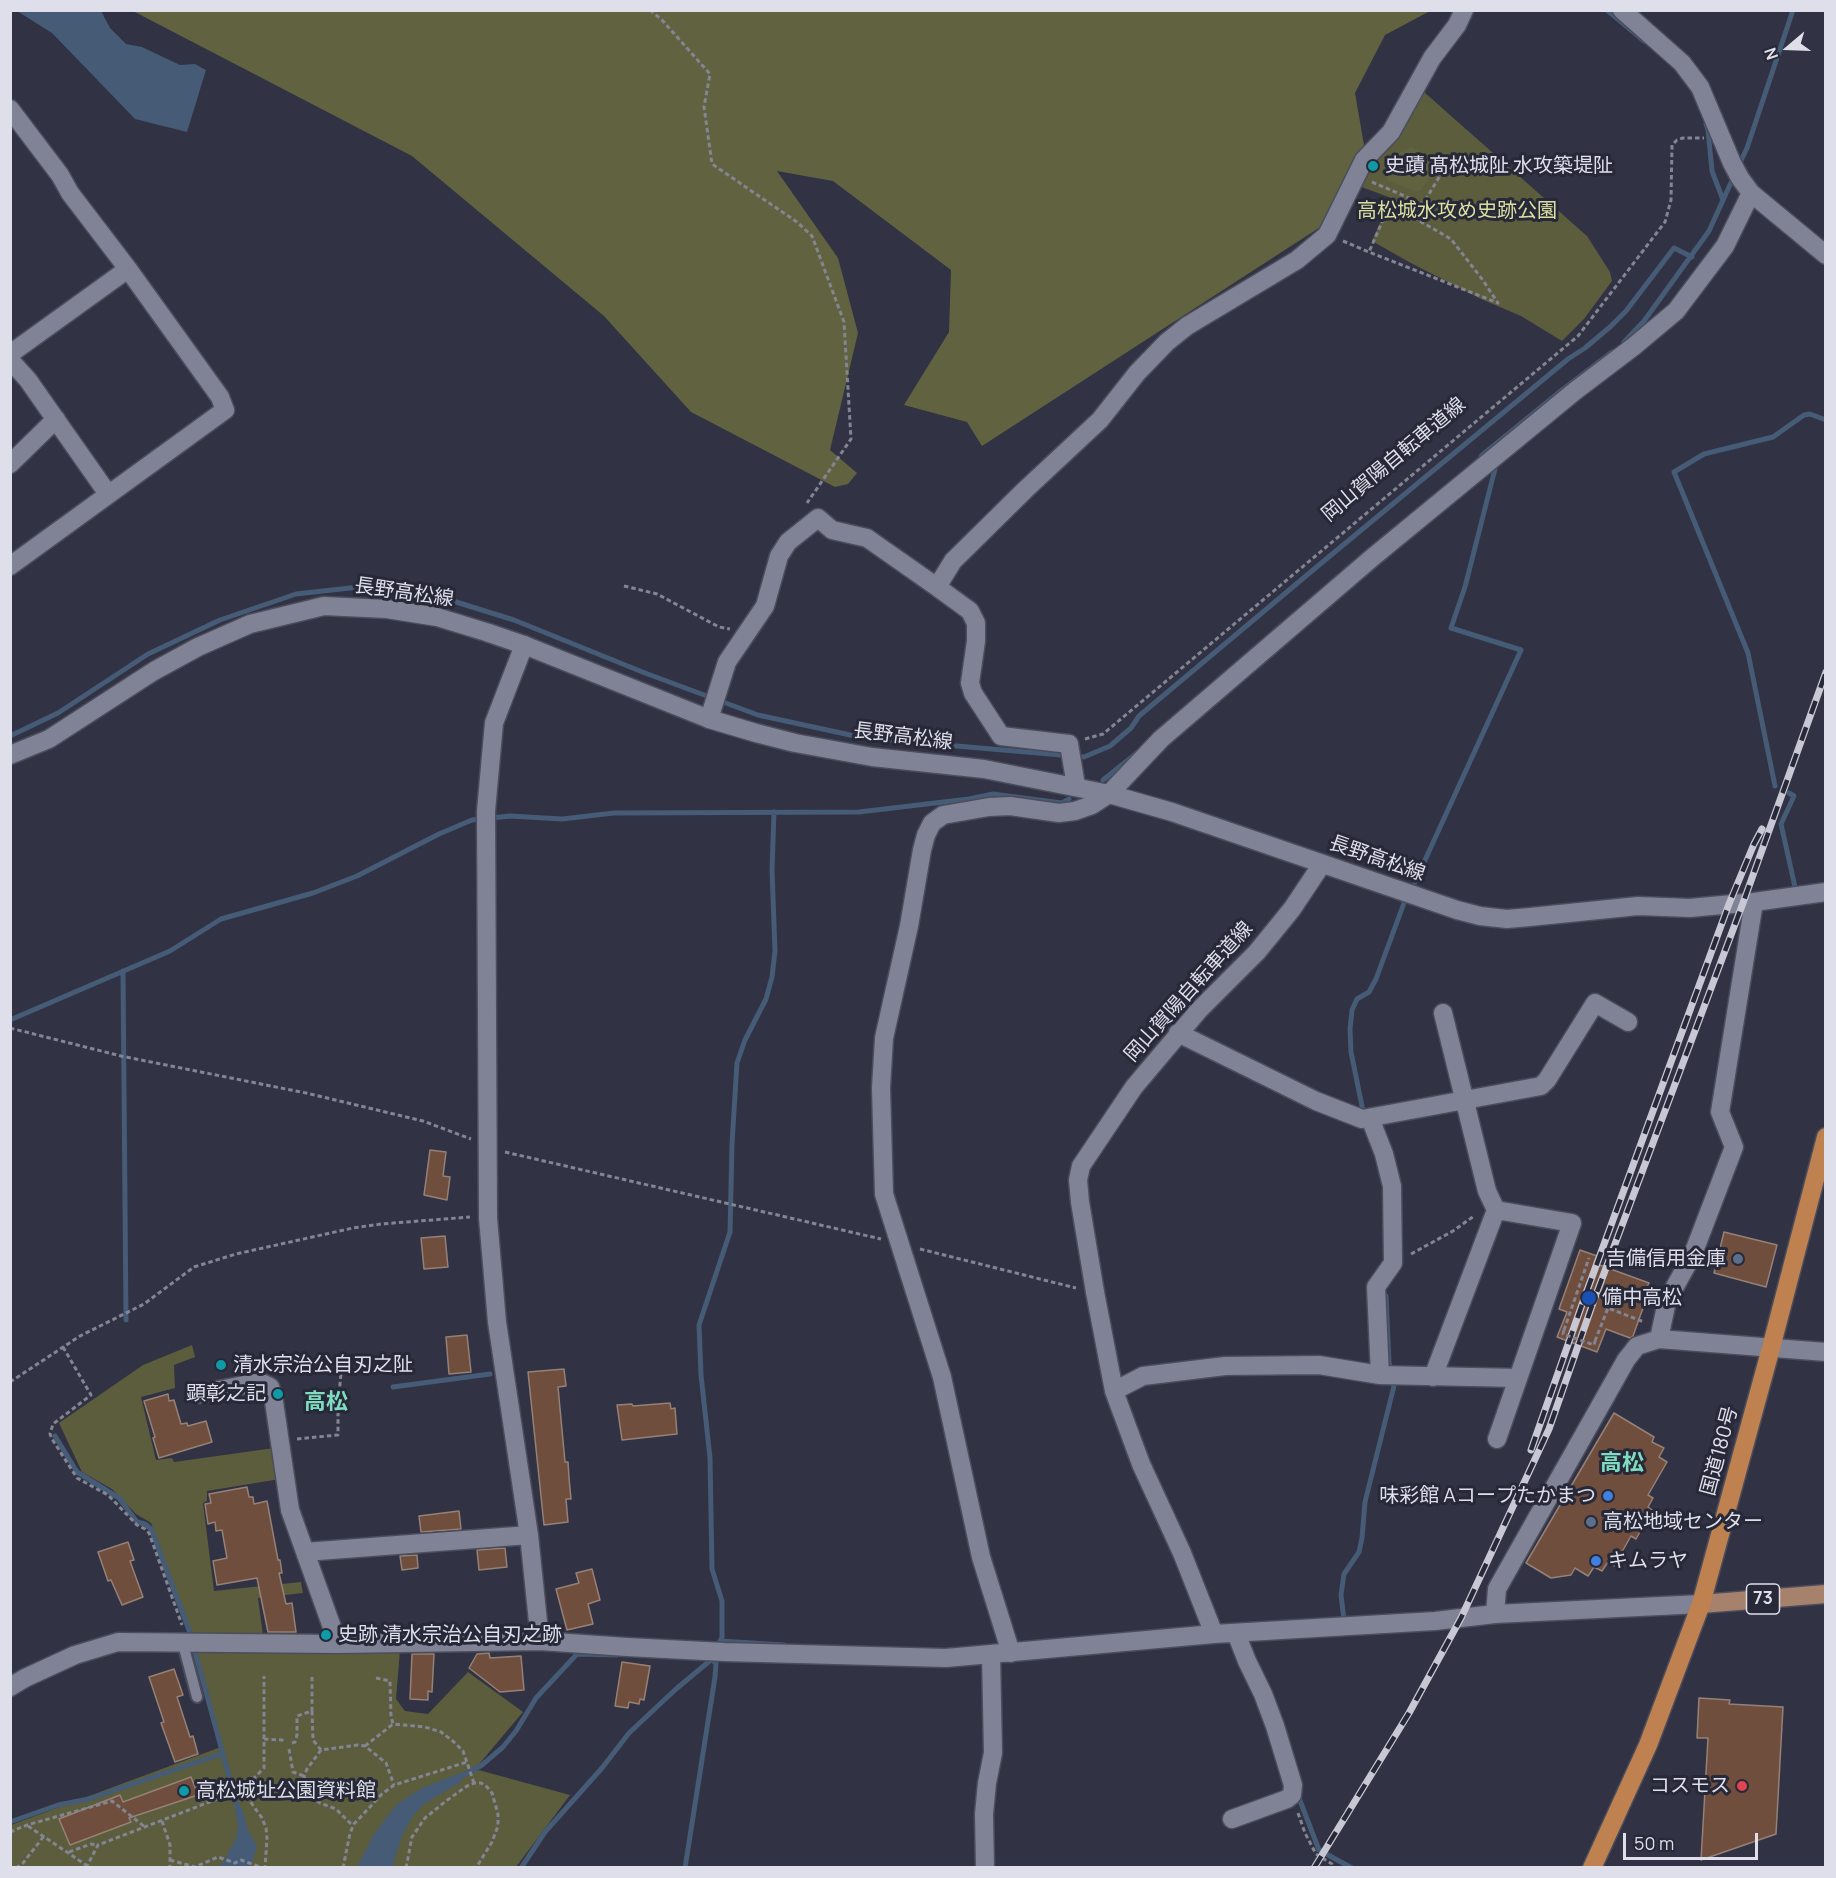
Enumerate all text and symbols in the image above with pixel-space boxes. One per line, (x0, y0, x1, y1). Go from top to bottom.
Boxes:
north arrow (1758, 18, 1818, 78)
text: N (1759, 45, 1783, 63)
place label: 史蹟 髙松城阯 水攻築堤阯 (1385, 154, 1613, 178)
marker: 史蹟 髙松城阯 水攻築堤阯 (1366, 159, 1380, 173)
park label: 高松城水攻め史跡公園 (1357, 199, 1557, 223)
street label: 岡山賀陽自転車道線 (1317, 393, 1471, 527)
street label: 長野高松線 (353, 574, 455, 612)
street label: 長野高松線 (852, 719, 954, 755)
street label: 長野高松線 (1326, 831, 1428, 887)
street label: 岡山賀陽自転車道線 (1120, 917, 1258, 1067)
place label: 吉備信用金庫 (1606, 1247, 1726, 1271)
marker: 吉備信用金庫 (1731, 1252, 1745, 1266)
place label: 備中高松 (1602, 1286, 1682, 1310)
marker: 備中高松 (1580, 1289, 1598, 1307)
place label: 清水宗治公自刃之阯 (233, 1353, 413, 1377)
marker: 清水宗治公自刃之阯 (214, 1358, 228, 1372)
place label: 顕彰之記 (186, 1382, 266, 1406)
marker: 顕彰之記 (271, 1387, 285, 1401)
district label: 高松 (304, 1390, 348, 1416)
street label: 国道180号 (1697, 1404, 1743, 1498)
district label: 高松 (1600, 1451, 1644, 1477)
place label: 味彩館 Aコープたかまつ (1379, 1484, 1596, 1508)
marker: 味彩館 Aコープたかまつ (1601, 1489, 1615, 1503)
place label: 高松地域センター (1603, 1510, 1763, 1534)
marker: 高松地域センター (1584, 1515, 1598, 1529)
place label: キムラヤ (1608, 1549, 1688, 1573)
marker: キムラヤ (1589, 1554, 1603, 1568)
road number: 73 (1746, 1584, 1780, 1614)
place label: 史跡 清水宗治公自刃之跡 (338, 1623, 562, 1647)
marker: 史跡 清水宗治公自刃之跡 (319, 1628, 333, 1642)
place label: コスモス (1650, 1774, 1730, 1798)
place label: 高松城址公園資料館 (196, 1779, 376, 1803)
marker: コスモス (1735, 1779, 1749, 1793)
marker: 高松城址公園資料館 (177, 1784, 191, 1798)
scale bar (1626, 1821, 1761, 1859)
text: 50 m (1634, 1831, 1674, 1855)

